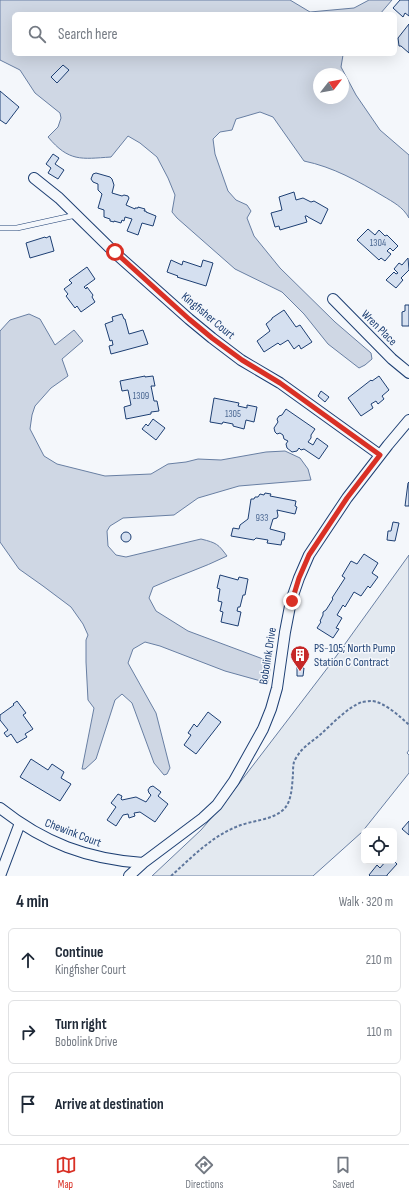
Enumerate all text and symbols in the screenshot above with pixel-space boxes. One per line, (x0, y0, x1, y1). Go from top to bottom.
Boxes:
search box (12, 12, 397, 56)
icon: search (26, 23, 48, 45)
text: Search here (58, 25, 118, 44)
north arrow (313, 68, 349, 104)
house number: 1304 (370, 237, 386, 249)
route start (106, 243, 124, 261)
street label: Kingfisher Court (178, 289, 238, 343)
street label: Wren Place (358, 307, 400, 349)
house number: 1309 (133, 390, 149, 402)
house number: 1305 (225, 408, 241, 420)
house number: 933 (256, 512, 268, 524)
route end (283, 592, 301, 610)
street label: Bobolink Drive (256, 626, 280, 686)
place label: PS-105; North Pump Station C Contract (314, 641, 396, 670)
building icon: PS-105; North Pump Station C Contract (289, 644, 311, 672)
street label: Chewink Court (43, 815, 104, 851)
map controls (361, 828, 397, 864)
button: locate (361, 828, 397, 864)
text: 4 min (16, 892, 49, 912)
text: Walk · 320 m (339, 894, 393, 910)
text: Continue (55, 943, 104, 962)
icon: ahead (17, 949, 39, 971)
text: 210 m (366, 952, 392, 968)
text: Kingfisher Court (55, 962, 126, 978)
text: Turn right (55, 1015, 107, 1034)
icon: right (17, 1021, 39, 1043)
text: 110 m (367, 1024, 392, 1040)
text: Bobolink Drive (55, 1034, 117, 1050)
icon: arrive (17, 1093, 39, 1115)
text: Arrive at destination (55, 1095, 164, 1114)
tab: Map (55, 1154, 77, 1191)
tab: Directions (186, 1154, 223, 1191)
tab: Saved (332, 1154, 354, 1191)

